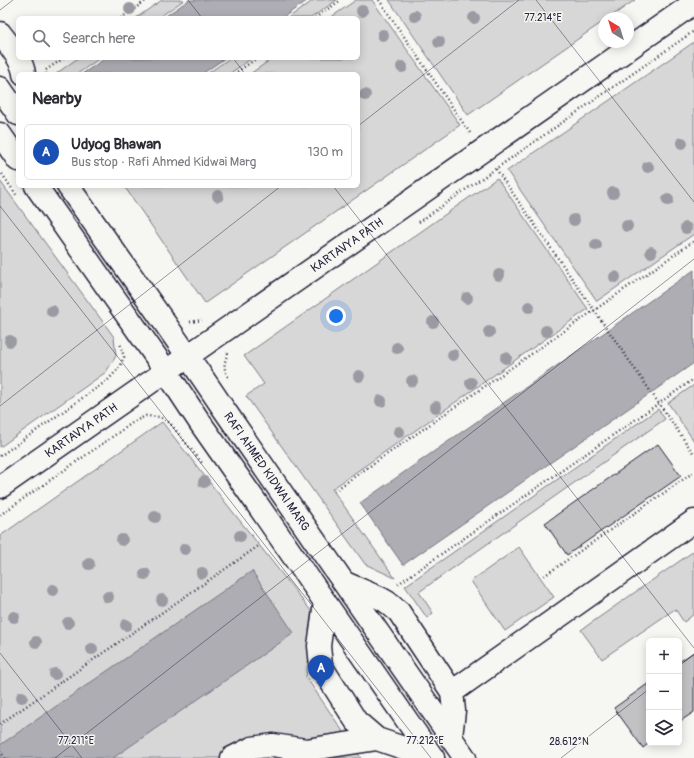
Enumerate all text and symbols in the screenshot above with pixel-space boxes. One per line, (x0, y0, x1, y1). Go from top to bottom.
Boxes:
text: 77.214°E (524, 12, 562, 24)
north arrow (598, 12, 634, 48)
search box (16, 16, 360, 60)
icon: search (30, 27, 52, 49)
text: Search here (62, 29, 135, 48)
text: Nearby (32, 88, 81, 109)
text: Udyog Bhawan (71, 135, 161, 154)
text: A (42, 144, 50, 160)
text: 130 m (307, 144, 343, 160)
text: Bus stop · Rafi Ahmed Kidwai Marg (71, 154, 256, 170)
street label: KARTAVYA PATH (308, 214, 387, 276)
your location (326, 306, 346, 326)
street label: KARTAVYA PATH (42, 400, 121, 461)
street label: RAFI AHMED KIDWAI MARG (221, 409, 313, 534)
map controls (646, 638, 682, 746)
button: + (646, 638, 682, 674)
pin: A (308, 655, 334, 688)
button: − (646, 674, 682, 710)
button: layers (646, 710, 682, 746)
text: 77.211°E (58, 735, 94, 747)
text: 77.212°E (406, 735, 444, 747)
text: 28.612°N (549, 736, 589, 748)

